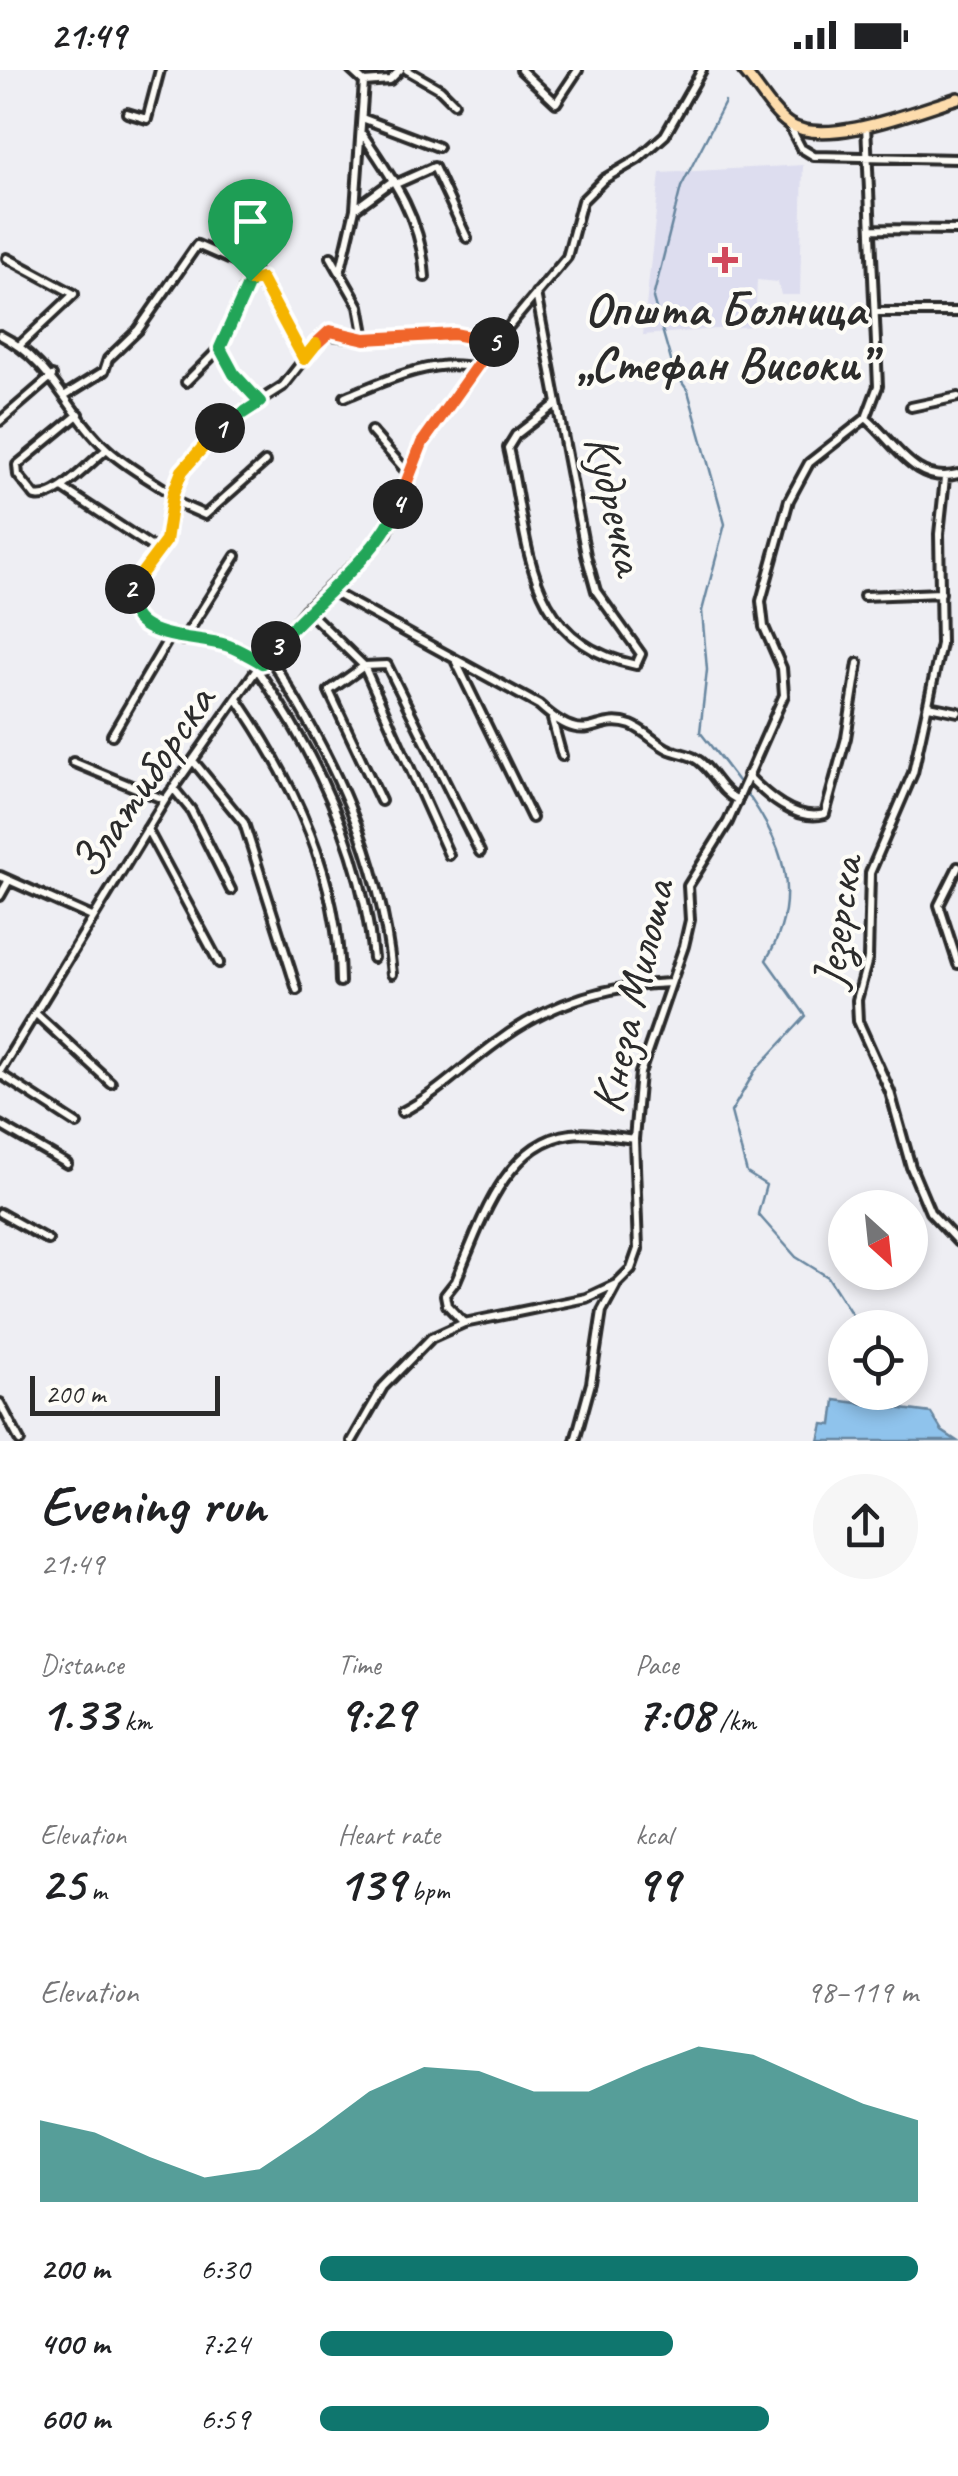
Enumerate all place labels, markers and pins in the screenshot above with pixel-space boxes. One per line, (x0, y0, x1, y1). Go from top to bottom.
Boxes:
pin (208, 179, 293, 282)
marker: Општа Болница „Стефан Високи” (712, 247, 738, 273)
place label: Општа Болница „Стефан Високи” (578, 279, 883, 394)
pin: 5 (469, 317, 519, 367)
pin: 1 (195, 403, 245, 453)
pin: 4 (373, 479, 423, 529)
pin: 2 (105, 564, 155, 614)
pin: 3 (251, 621, 301, 671)

